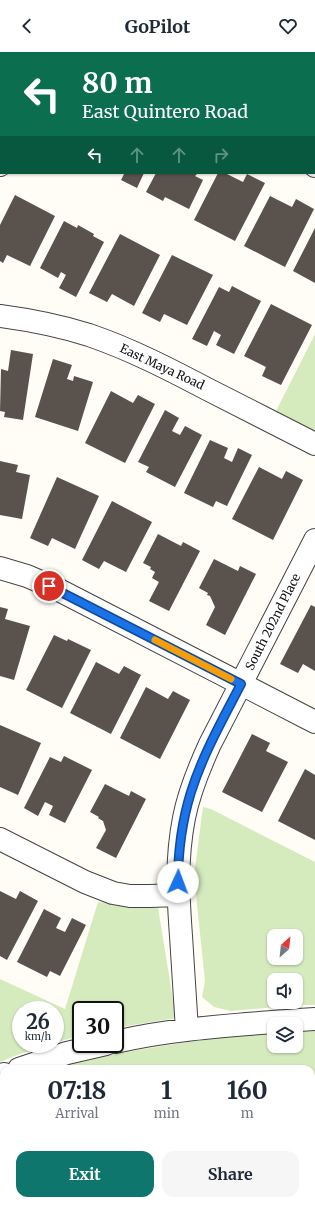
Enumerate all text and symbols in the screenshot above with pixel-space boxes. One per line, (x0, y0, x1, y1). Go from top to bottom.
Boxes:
icon: back (16, 15, 38, 37)
text: GoPilot (125, 15, 190, 38)
icon: heart (277, 15, 299, 37)
text: 80 m (82, 65, 153, 101)
icon: left (16, 68, 68, 120)
text: East Quintero Road (82, 100, 248, 123)
icon: left (84, 144, 106, 166)
icon: ahead (126, 144, 148, 166)
icon: ahead (168, 144, 190, 166)
icon: right (210, 144, 232, 166)
street label: East Maya Road (118, 340, 207, 393)
pin (32, 569, 66, 603)
street label: South 202nd Place (242, 571, 303, 673)
icon: arrive (38, 575, 60, 597)
position arrow (157, 861, 199, 903)
north arrow (267, 929, 303, 965)
map controls (267, 929, 303, 1053)
button: sound (267, 973, 303, 1009)
speed limit sign: 30 (72, 1001, 124, 1053)
text: 26 (26, 1009, 50, 1034)
button: layers (267, 1017, 303, 1053)
text: km/h (25, 1030, 51, 1043)
text: 07:18 (47, 1075, 107, 1106)
text: 1 (161, 1075, 172, 1106)
text: 160 (227, 1075, 268, 1106)
text: Arrival (55, 1105, 99, 1122)
text: min (154, 1105, 180, 1122)
text: m (241, 1105, 254, 1122)
button: Exit (16, 1151, 154, 1197)
button: Share (162, 1151, 299, 1197)

